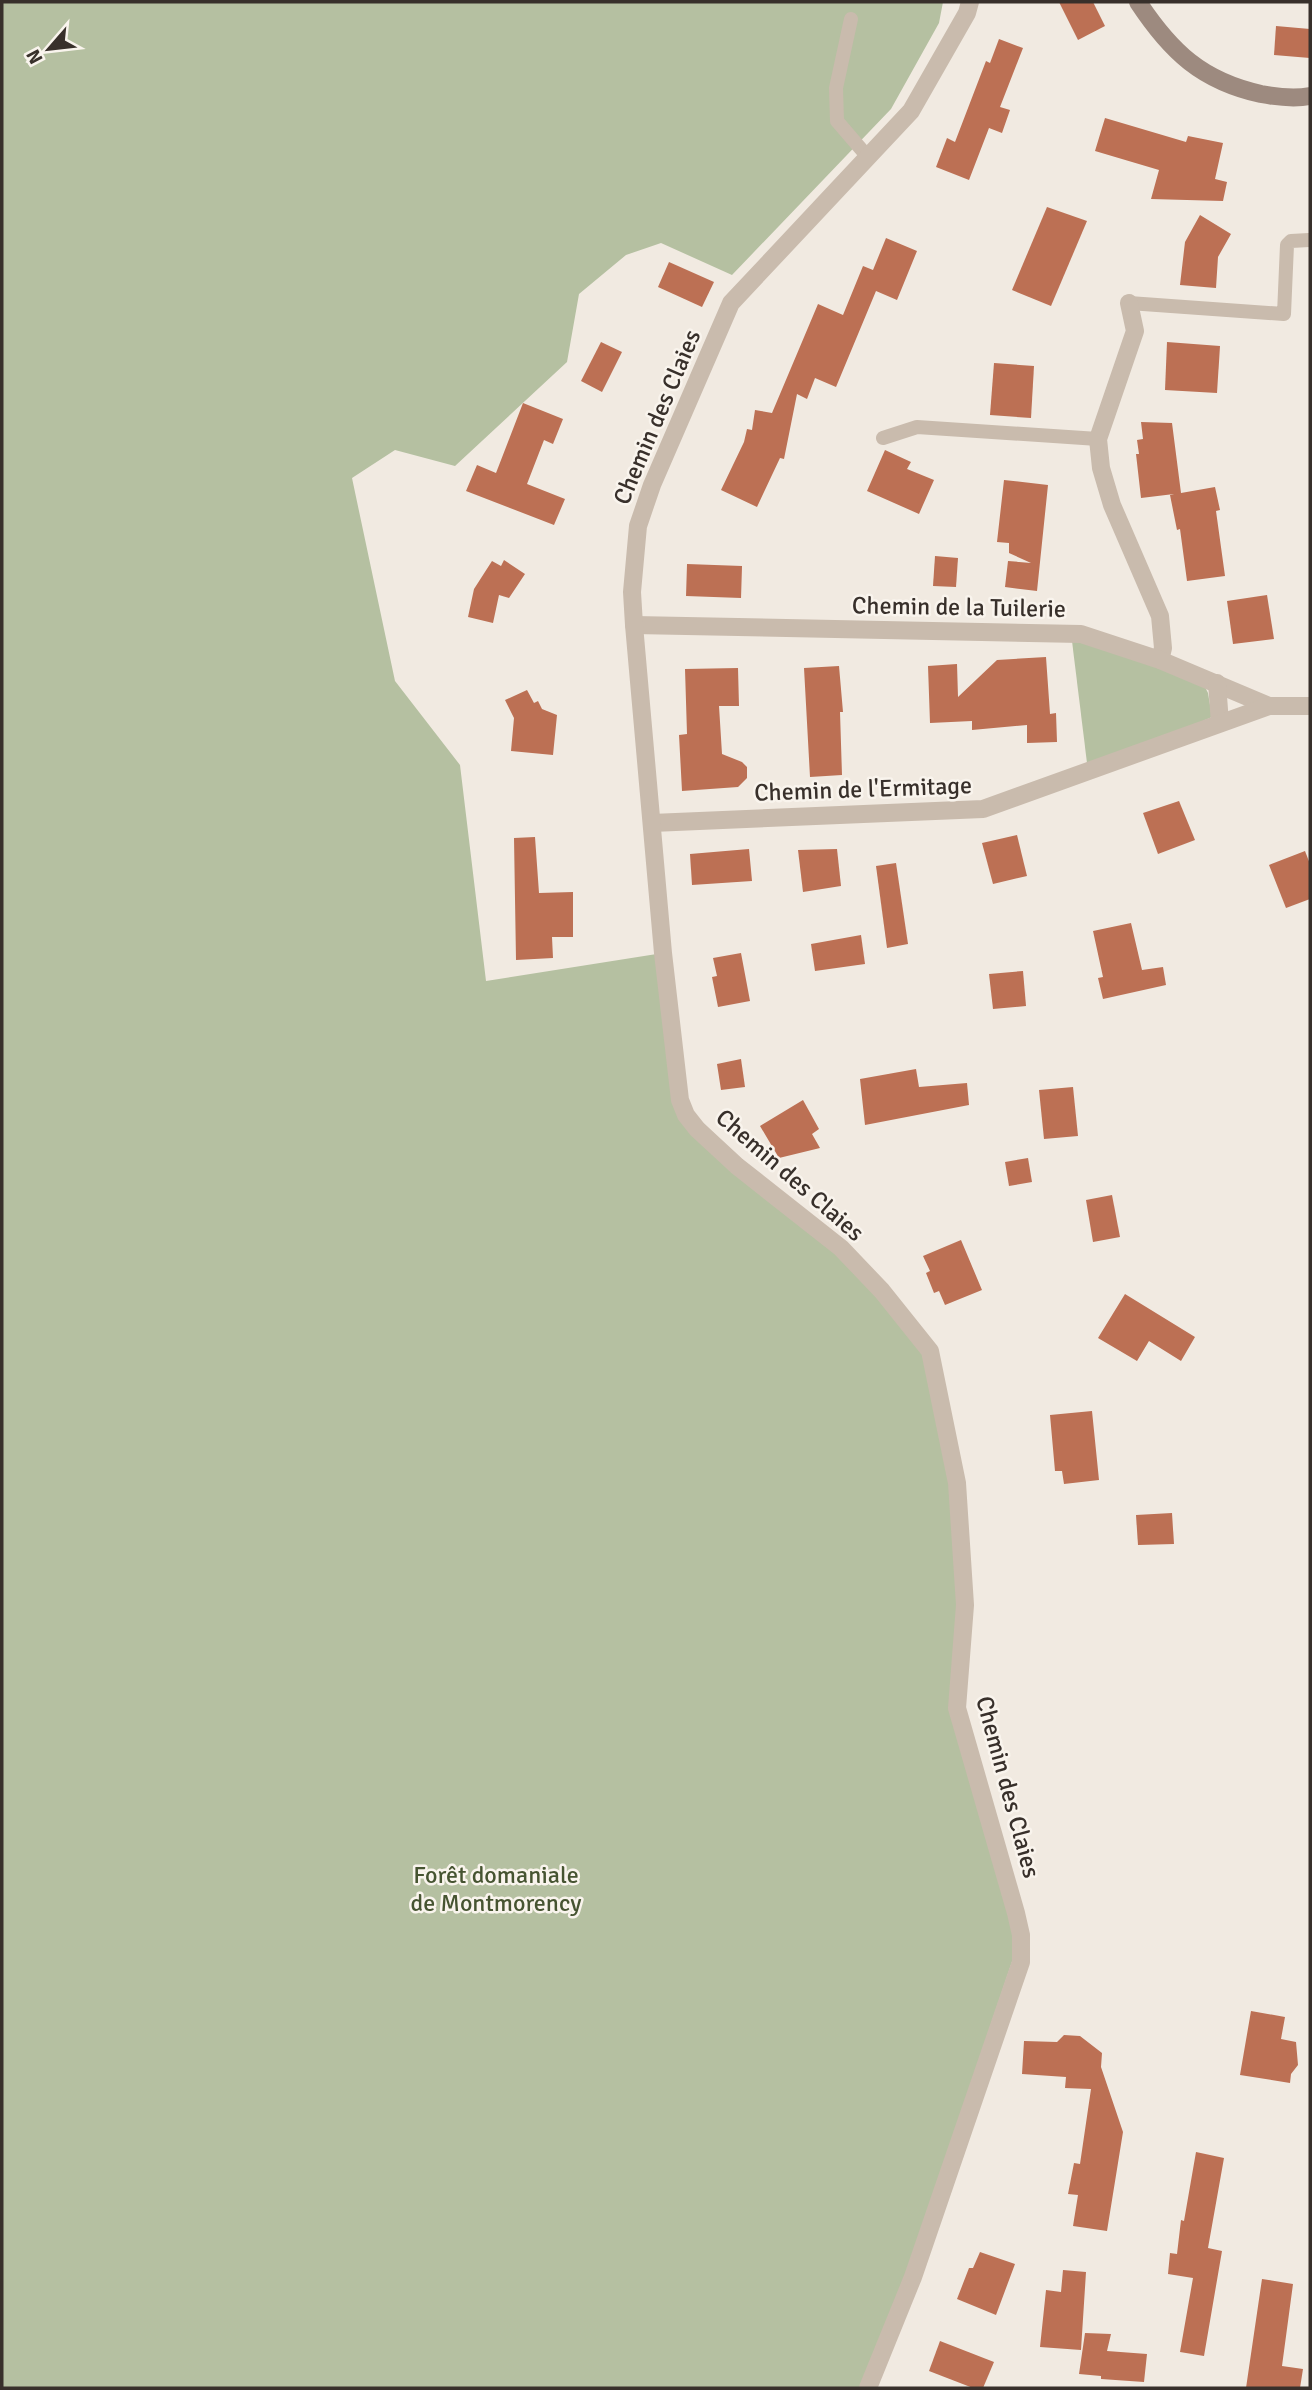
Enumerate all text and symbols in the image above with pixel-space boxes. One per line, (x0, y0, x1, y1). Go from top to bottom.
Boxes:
north arrow (14, 14, 84, 84)
text: N (21, 45, 49, 68)
street label: Chemin des Claies (607, 325, 707, 509)
street label: Chemin de la Tuilerie (852, 590, 1066, 624)
street label: Chemin de l'Ermitage (754, 770, 972, 808)
street label: Chemin des Claies (710, 1102, 870, 1248)
street label: Chemin des Claies (969, 1693, 1047, 1881)
park label: Forêt domaniale de Montmorency (411, 1860, 582, 1918)

